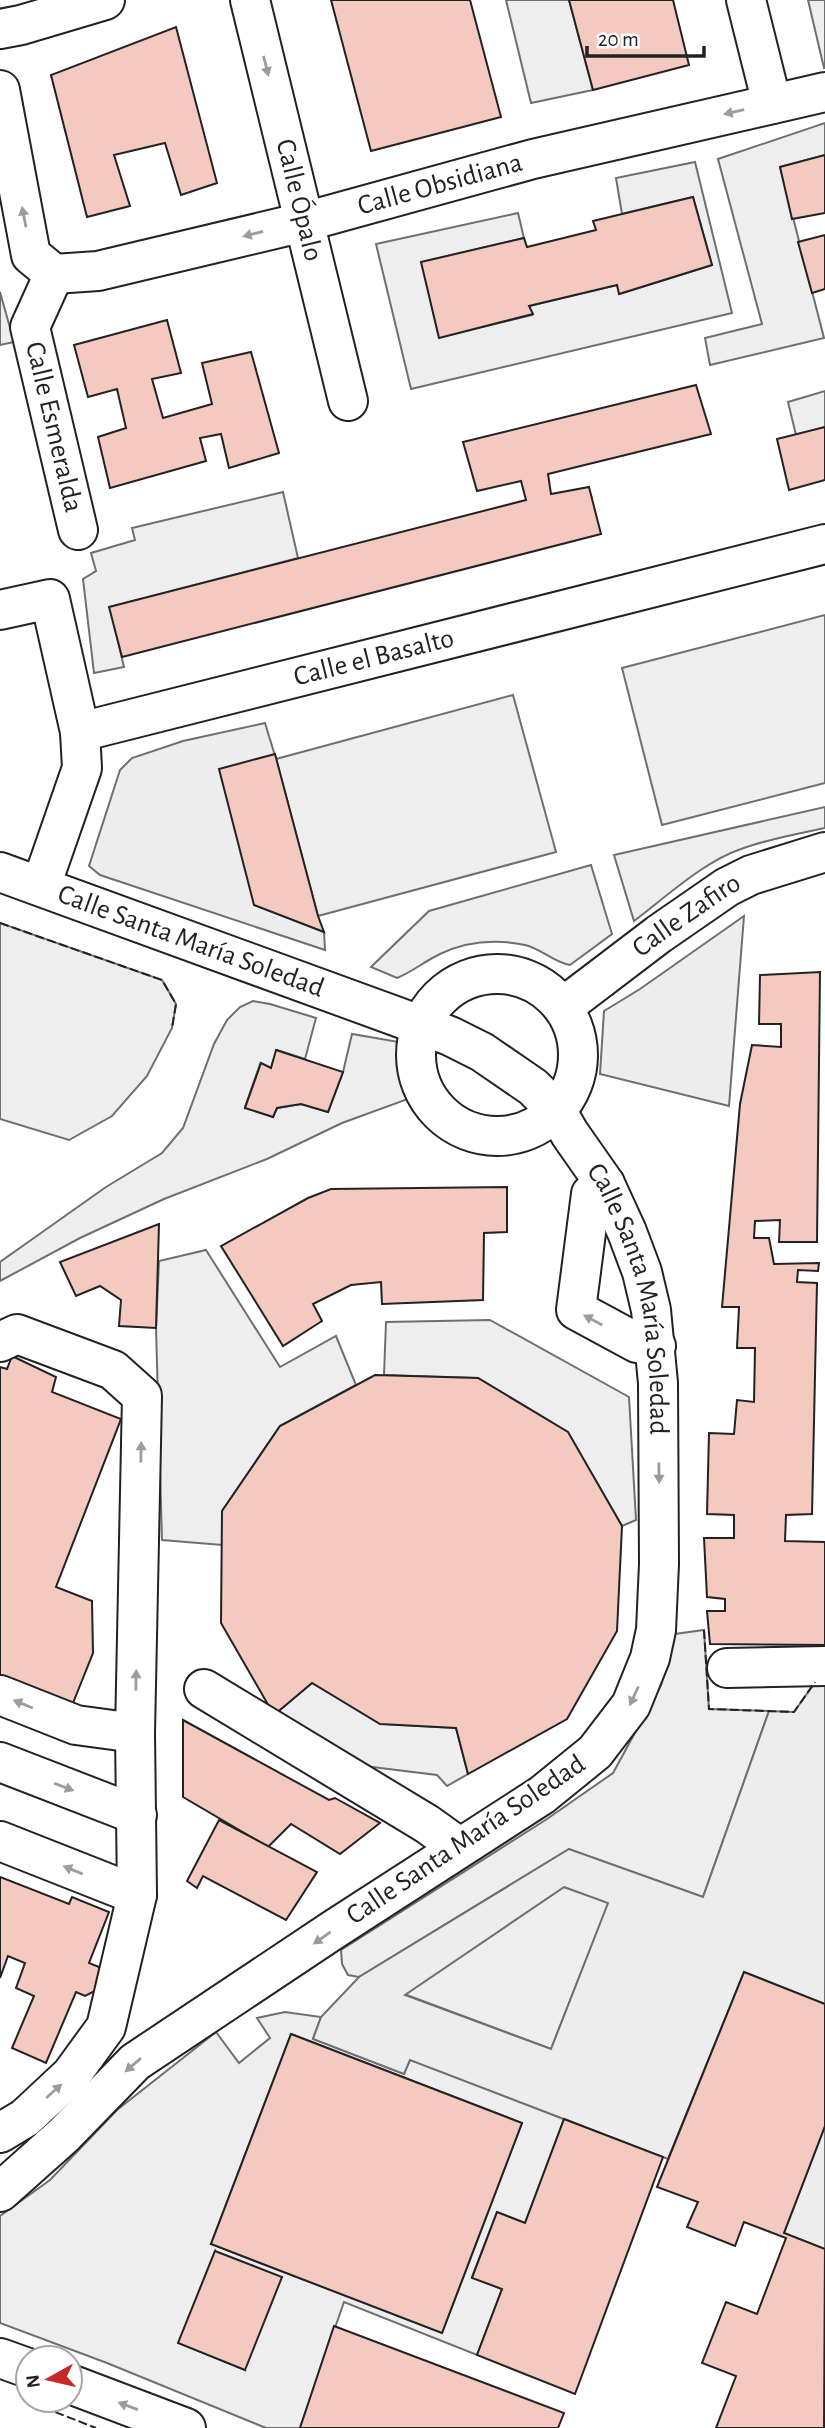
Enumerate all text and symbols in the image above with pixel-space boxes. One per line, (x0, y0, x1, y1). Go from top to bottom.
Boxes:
scale bar (587, 14, 704, 58)
text: 20 m (598, 29, 639, 50)
one-way arrow (261, 55, 272, 77)
one-way arrow (723, 107, 745, 118)
street label: Calle Ópalo (271, 136, 327, 264)
street label: Calle Obsidiana (355, 149, 526, 221)
one-way arrow (18, 206, 29, 228)
one-way arrow (242, 229, 264, 240)
street label: Calle Esmeralda (20, 339, 87, 515)
street label: Calle el Basalto (291, 624, 457, 691)
street label: Calle Zafiro (627, 869, 745, 963)
street label: Calle Santa María Soledad (54, 880, 328, 1003)
street label: Calle Santa María Soledad (581, 1158, 672, 1435)
one-way arrow (583, 1314, 603, 1326)
one-way arrow (135, 1441, 147, 1463)
one-way arrow (653, 1462, 664, 1484)
one-way arrow (131, 1669, 142, 1691)
one-way arrow (628, 1686, 639, 1707)
one-way arrow (12, 1698, 33, 1709)
street label: Calle Santa María Soledad (342, 1750, 590, 1930)
one-way arrow (53, 1781, 74, 1792)
one-way arrow (63, 1864, 84, 1875)
one-way arrow (312, 1931, 331, 1944)
one-way arrow (124, 2057, 142, 2073)
one-way arrow (45, 2083, 63, 2099)
north arrow (14, 2344, 84, 2414)
text: N (23, 2373, 44, 2389)
one-way arrow (118, 2400, 139, 2411)

